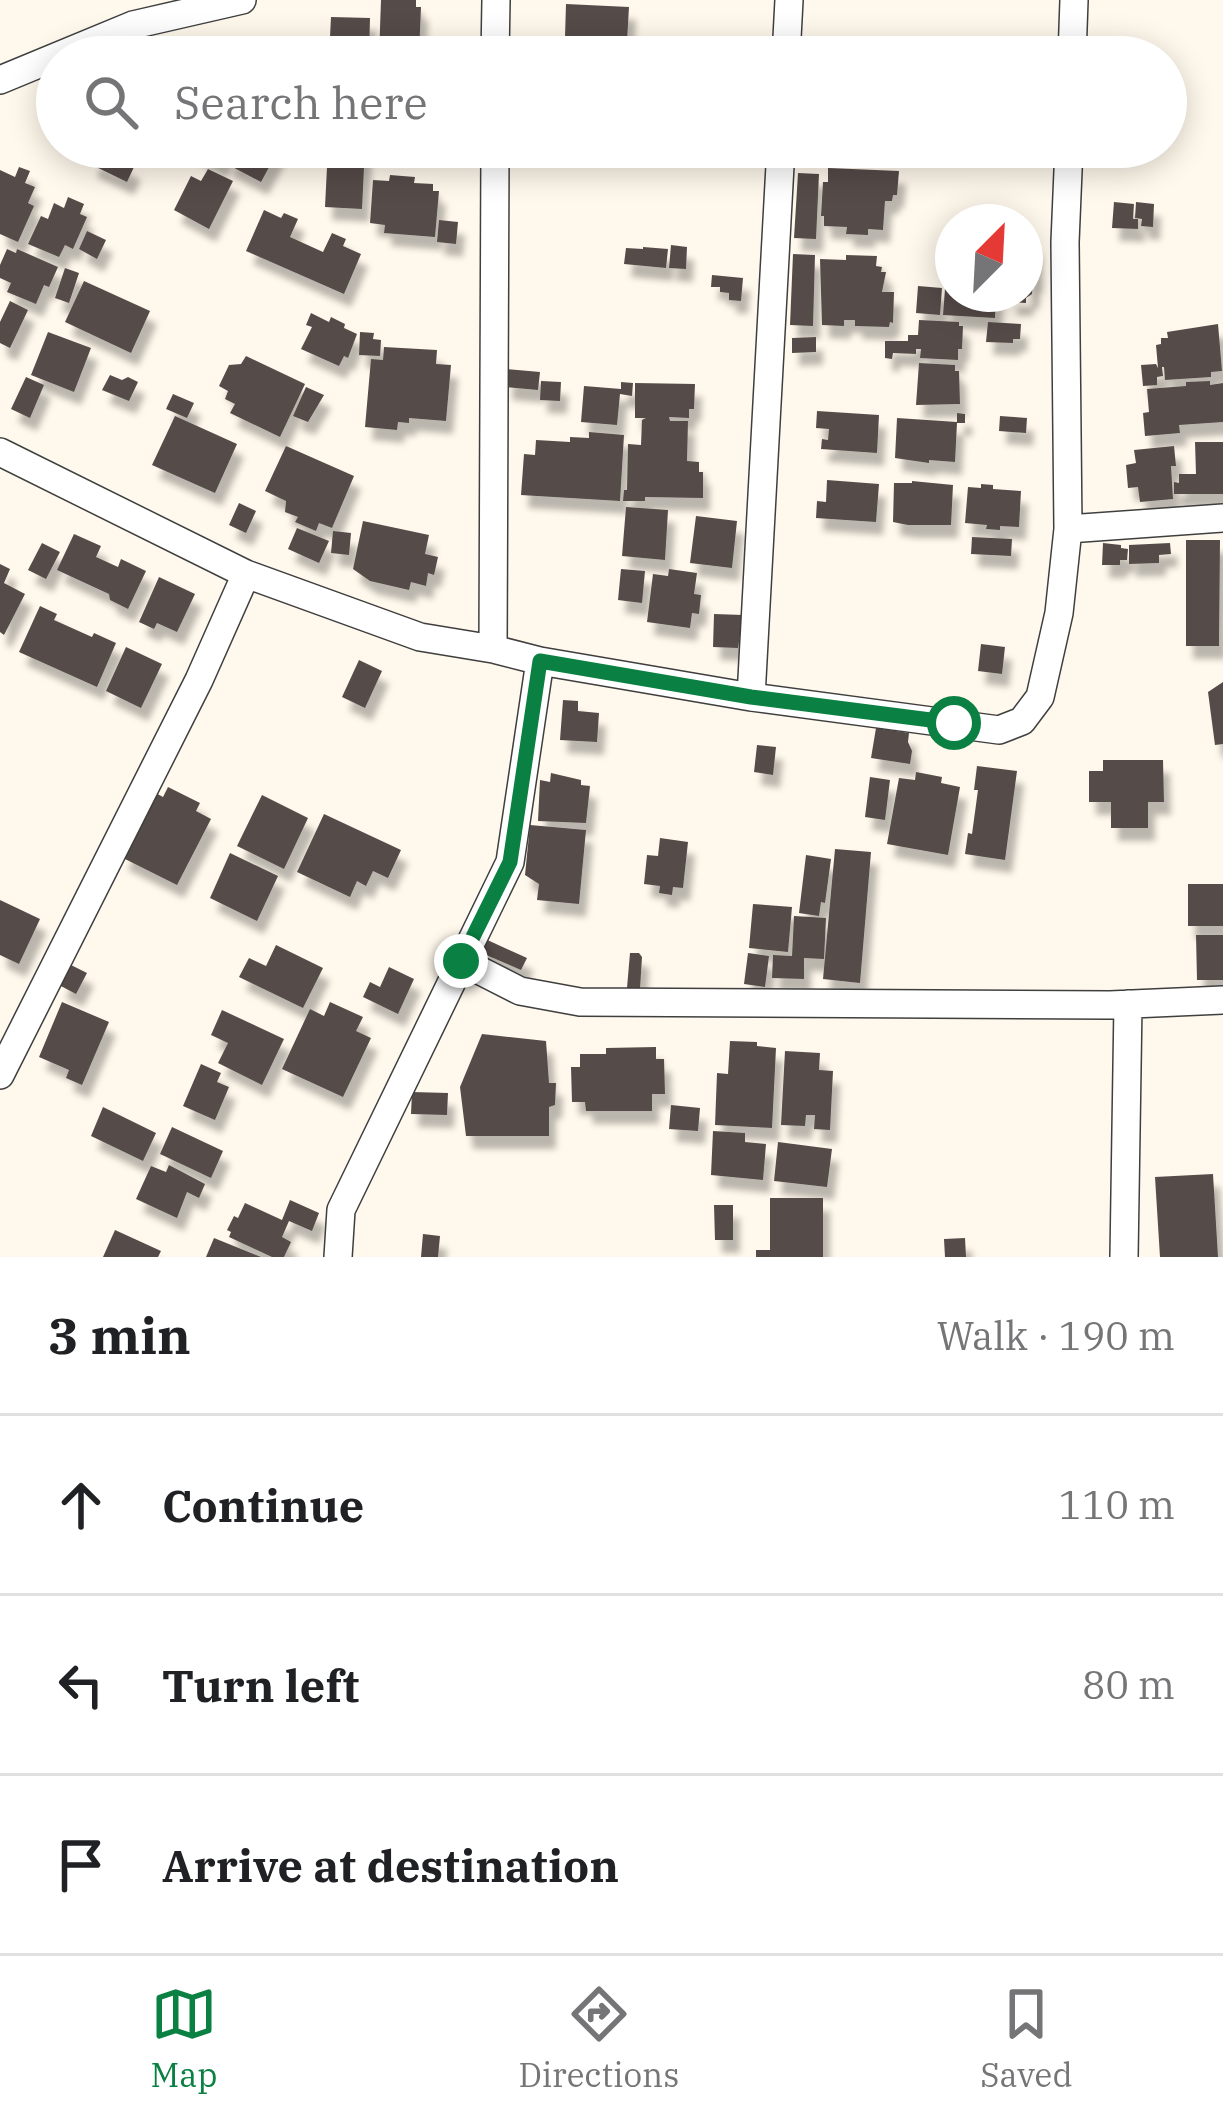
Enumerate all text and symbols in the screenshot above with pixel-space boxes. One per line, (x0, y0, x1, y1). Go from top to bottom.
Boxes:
search box (36, 36, 1187, 168)
icon: search (78, 69, 144, 135)
text: Search here (174, 73, 428, 131)
north arrow (935, 204, 1043, 312)
route start (927, 696, 981, 750)
route end (434, 934, 488, 988)
text: 3 min (48, 1302, 191, 1368)
text: Walk · 190 m (937, 1310, 1175, 1361)
icon: ahead (48, 1472, 114, 1538)
text: Continue (162, 1476, 364, 1534)
text: 110 m (1059, 1479, 1175, 1530)
icon: left (48, 1652, 114, 1718)
text: Turn left (162, 1656, 359, 1714)
text: 80 m (1082, 1659, 1175, 1710)
icon: arrive (48, 1832, 114, 1898)
text: Arrive at destination (162, 1836, 619, 1894)
tab: Map (150, 1981, 217, 2096)
tab: Directions (518, 1981, 679, 2096)
tab: Saved (980, 1981, 1073, 2096)

